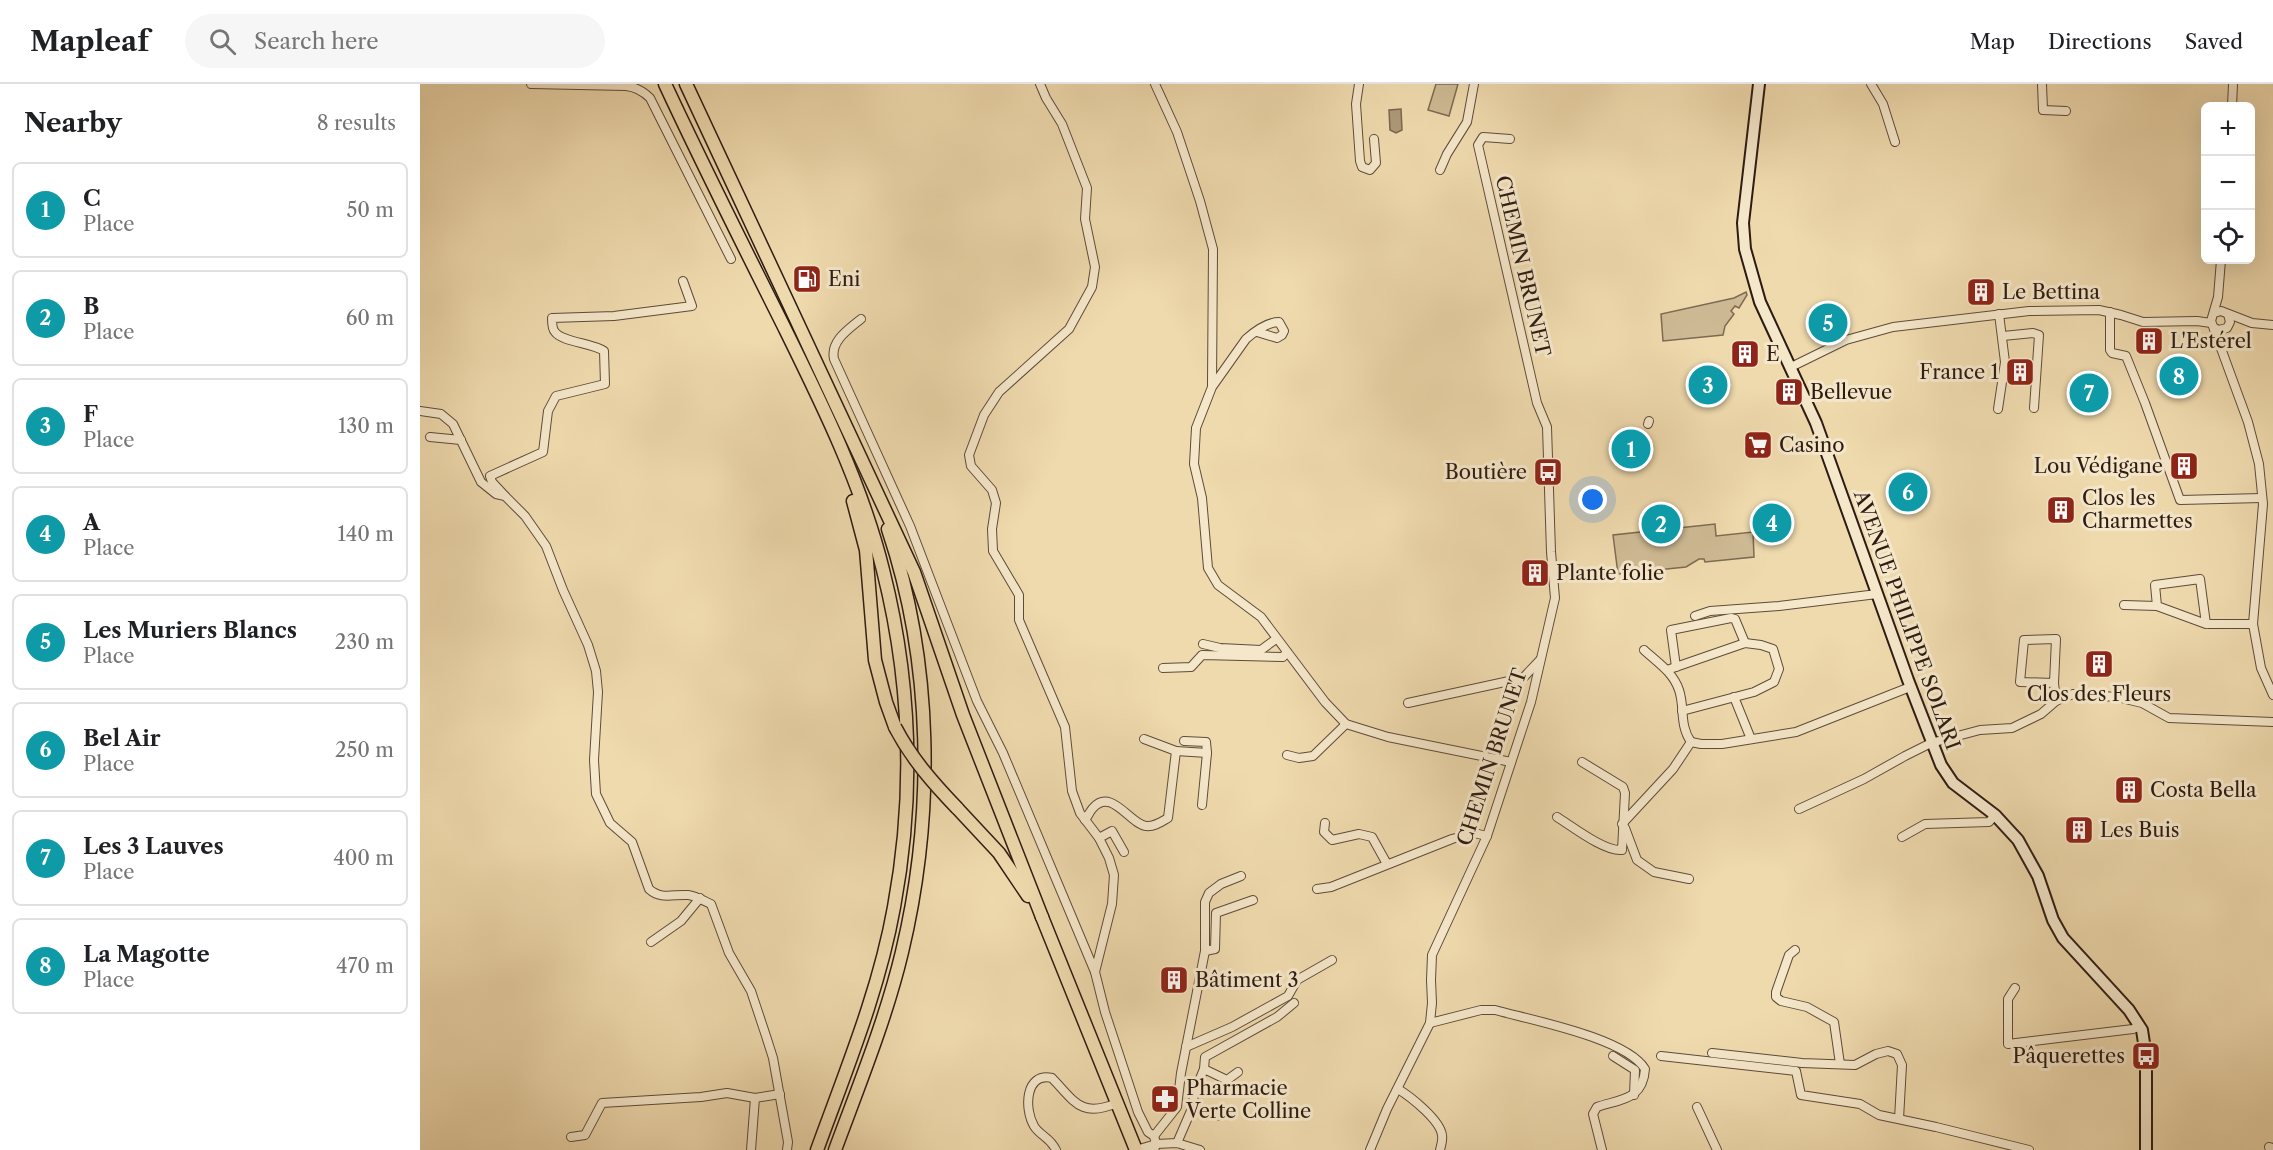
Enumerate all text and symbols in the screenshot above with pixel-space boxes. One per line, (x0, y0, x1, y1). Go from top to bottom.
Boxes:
search box (185, 14, 605, 68)
text: Mapleaf (30, 24, 149, 58)
icon: search (206, 25, 239, 58)
text: Search here (254, 28, 379, 55)
text: Map (1970, 29, 2015, 54)
text: Directions (2048, 29, 2152, 54)
text: Saved (2185, 29, 2243, 54)
map controls (2201, 102, 2255, 264)
button: + (2201, 102, 2255, 156)
text: Nearby (24, 107, 122, 139)
text: 8 results (317, 111, 396, 135)
button: − (2201, 156, 2255, 210)
street label: CHEMIN BRUNET (1491, 173, 1555, 359)
text: C (83, 185, 101, 212)
text: 1 (41, 198, 50, 222)
text: 50 m (347, 198, 394, 222)
button: locate (2201, 210, 2255, 264)
text: Place (83, 212, 134, 236)
fuel station icon: Eni (791, 263, 823, 295)
place label: Eni (828, 267, 860, 291)
building icon: Le Bettina (1965, 276, 1997, 308)
place label: Le Bettina (2002, 280, 2101, 304)
text: B (83, 293, 99, 320)
pin: 5 (1808, 300, 1848, 346)
text: 2 (40, 306, 51, 330)
text: 60 m (346, 306, 394, 330)
text: Place (83, 320, 134, 344)
building icon: L'Estérel (2133, 325, 2165, 357)
place label: L'Estérel (2170, 329, 2252, 353)
building icon: E (1729, 338, 1761, 370)
place label: E (1766, 342, 1780, 366)
pin: 8 (2160, 354, 2198, 398)
building icon: France 1 (2004, 356, 2036, 388)
place label: France 1 (1919, 360, 2000, 384)
pin: 3 (1688, 362, 1728, 408)
pin: 7 (2070, 370, 2108, 416)
building icon: Bellevue (1773, 376, 1805, 408)
place label: Bellevue (1810, 380, 1892, 404)
text: F (83, 401, 98, 428)
text: 3 (40, 414, 51, 438)
text: 130 m (338, 414, 394, 438)
pin: 1 (1612, 426, 1650, 472)
text: Place (83, 428, 134, 452)
supermarket icon: Casino (1742, 429, 1774, 461)
place label: Casino (1779, 433, 1845, 457)
building icon: Lou Védigane (2168, 450, 2200, 482)
place label: Lou Védigane (2034, 454, 2163, 478)
bus stop icon: Boutière (1532, 456, 1564, 488)
place label: Boutière (1445, 460, 1527, 484)
pin: 6 (1888, 470, 1928, 514)
your location (1578, 485, 1607, 514)
street label: AVENUE PHILIPPE SOLARI (1848, 486, 1965, 753)
place label: Clos les Charmettes (2082, 486, 2193, 533)
building icon: Clos les Charmettes (2045, 494, 2077, 526)
pin: 4 (1752, 500, 1792, 546)
pin: 2 (1642, 502, 1680, 546)
text: A (83, 509, 100, 536)
text: 4 (40, 522, 51, 546)
text: 140 m (337, 522, 394, 546)
text: Place (83, 536, 134, 560)
building icon: Plante folie (1519, 557, 1551, 589)
place label: Plante folie (1556, 561, 1664, 585)
text: Les Muriers Blancs (83, 617, 297, 644)
text: 5 (40, 630, 51, 654)
text: 230 m (335, 630, 394, 654)
text: Place (83, 644, 134, 668)
building icon: Clos des Fleurs (2083, 648, 2115, 680)
street label: CHEMIN BRUNET (1452, 665, 1532, 849)
place label: Clos des Fleurs (2027, 682, 2171, 706)
text: Bel Air (83, 725, 161, 752)
text: 6 (40, 738, 51, 762)
text: 250 m (335, 738, 394, 762)
text: Place (83, 752, 134, 776)
building icon: Costa Bella (2113, 774, 2145, 806)
place label: Costa Bella (2150, 778, 2257, 802)
building icon: Les Buis (2063, 814, 2095, 846)
place label: Les Buis (2100, 818, 2179, 842)
text: Les 3 Lauves (83, 833, 224, 860)
text: 7 (40, 846, 51, 870)
text: 400 m (333, 846, 394, 870)
text: Place (83, 860, 134, 884)
text: La Magotte (83, 941, 210, 968)
text: 8 (39, 954, 52, 978)
text: 470 m (336, 954, 394, 978)
building icon: Bâtiment 3 (1158, 964, 1190, 996)
text: Place (83, 968, 134, 992)
place label: Bâtiment 3 (1195, 968, 1298, 992)
bus stop icon: Pâquerettes (2130, 1040, 2162, 1072)
place label: Pâquerettes (2013, 1044, 2125, 1068)
place label: Pharmacie Verte Colline (1185, 1076, 1311, 1123)
pharmacy icon: Pharmacie Verte Colline (1149, 1083, 1181, 1115)

